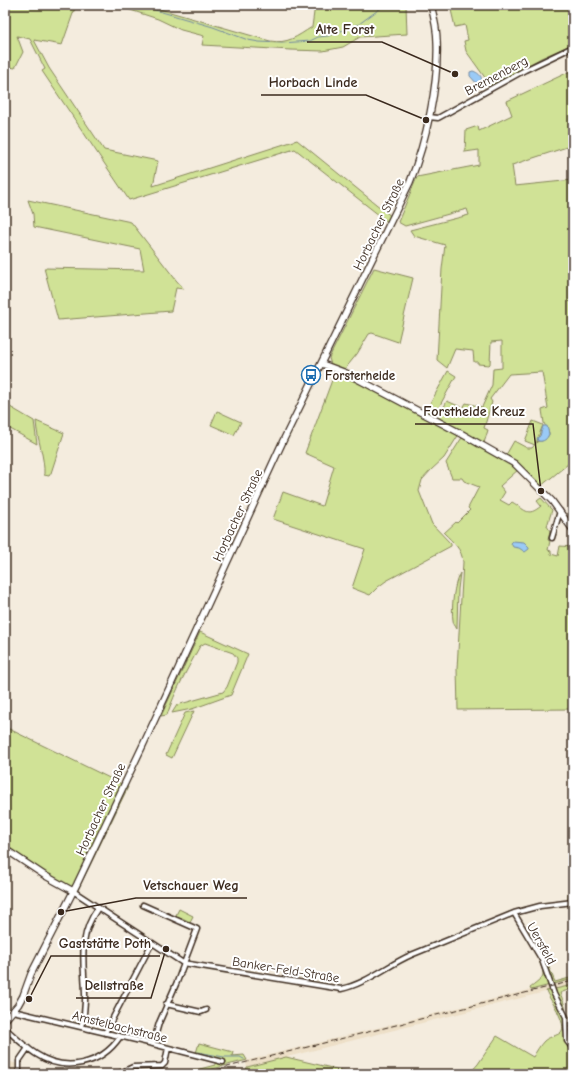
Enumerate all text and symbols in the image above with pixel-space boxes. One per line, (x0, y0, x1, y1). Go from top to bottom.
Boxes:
callout: Alte Forst (307, 16, 382, 42)
text: Alte Forst (316, 21, 375, 38)
street label: Bremenberg (462, 53, 530, 98)
callout: Horbach Linde (261, 69, 366, 95)
text: Horbach Linde (269, 74, 357, 91)
street label: Horbacher Straße (350, 175, 407, 273)
bus stop icon: Forsterheide (300, 364, 322, 386)
place label: Forsterheide (325, 368, 396, 383)
callout: Forstheide Kreuz (415, 398, 533, 424)
text: Forstheide Kreuz (423, 403, 525, 420)
street label: Horbacher Straße (209, 466, 266, 564)
street label: Horbacher Straße (72, 760, 129, 858)
callout: Vetschauer Weg (136, 872, 247, 898)
text: Vetschauer Weg (143, 877, 239, 894)
street label: Uersfeld (524, 920, 559, 967)
callout: Gaststätte Poth (51, 930, 160, 956)
text: Gaststätte Poth (59, 935, 151, 952)
street label: Banker-Feld-Straße (231, 954, 341, 985)
callout: Dellstraße (76, 972, 151, 998)
text: Dellstraße (84, 977, 144, 994)
street label: Amstelbachstraße (71, 1007, 169, 1046)

